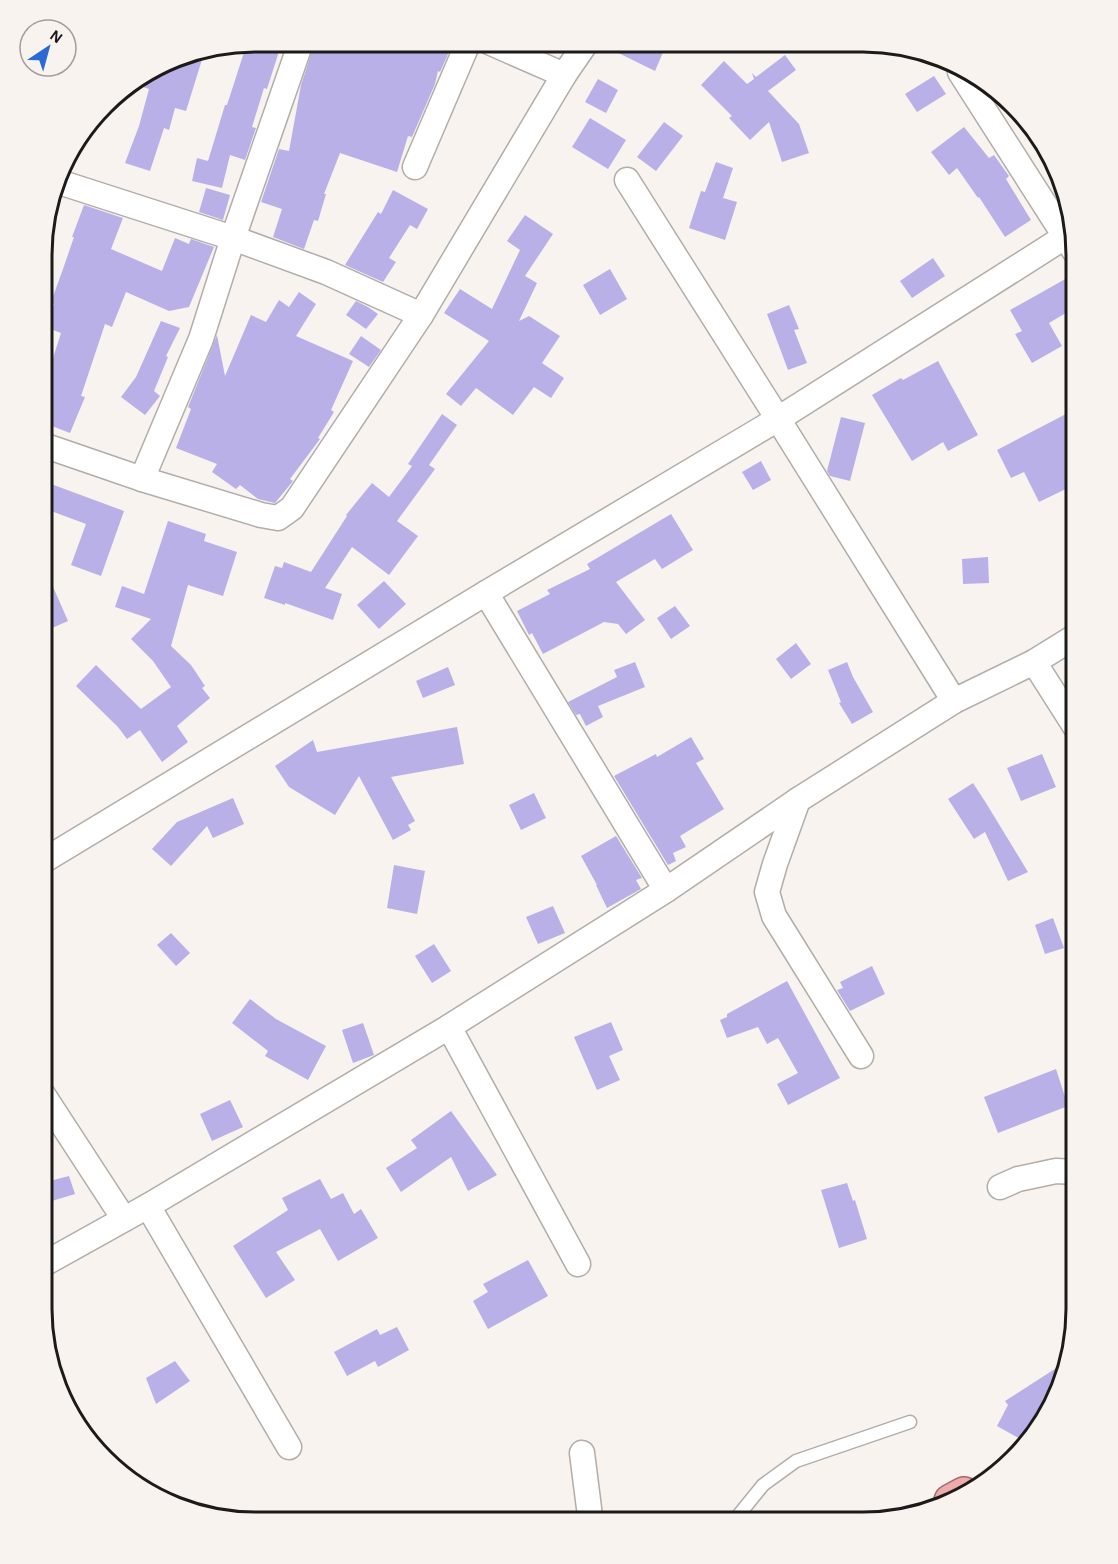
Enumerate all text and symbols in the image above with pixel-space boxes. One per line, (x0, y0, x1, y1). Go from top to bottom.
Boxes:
north arrow (18, 18, 78, 78)
text: N (47, 27, 65, 46)

